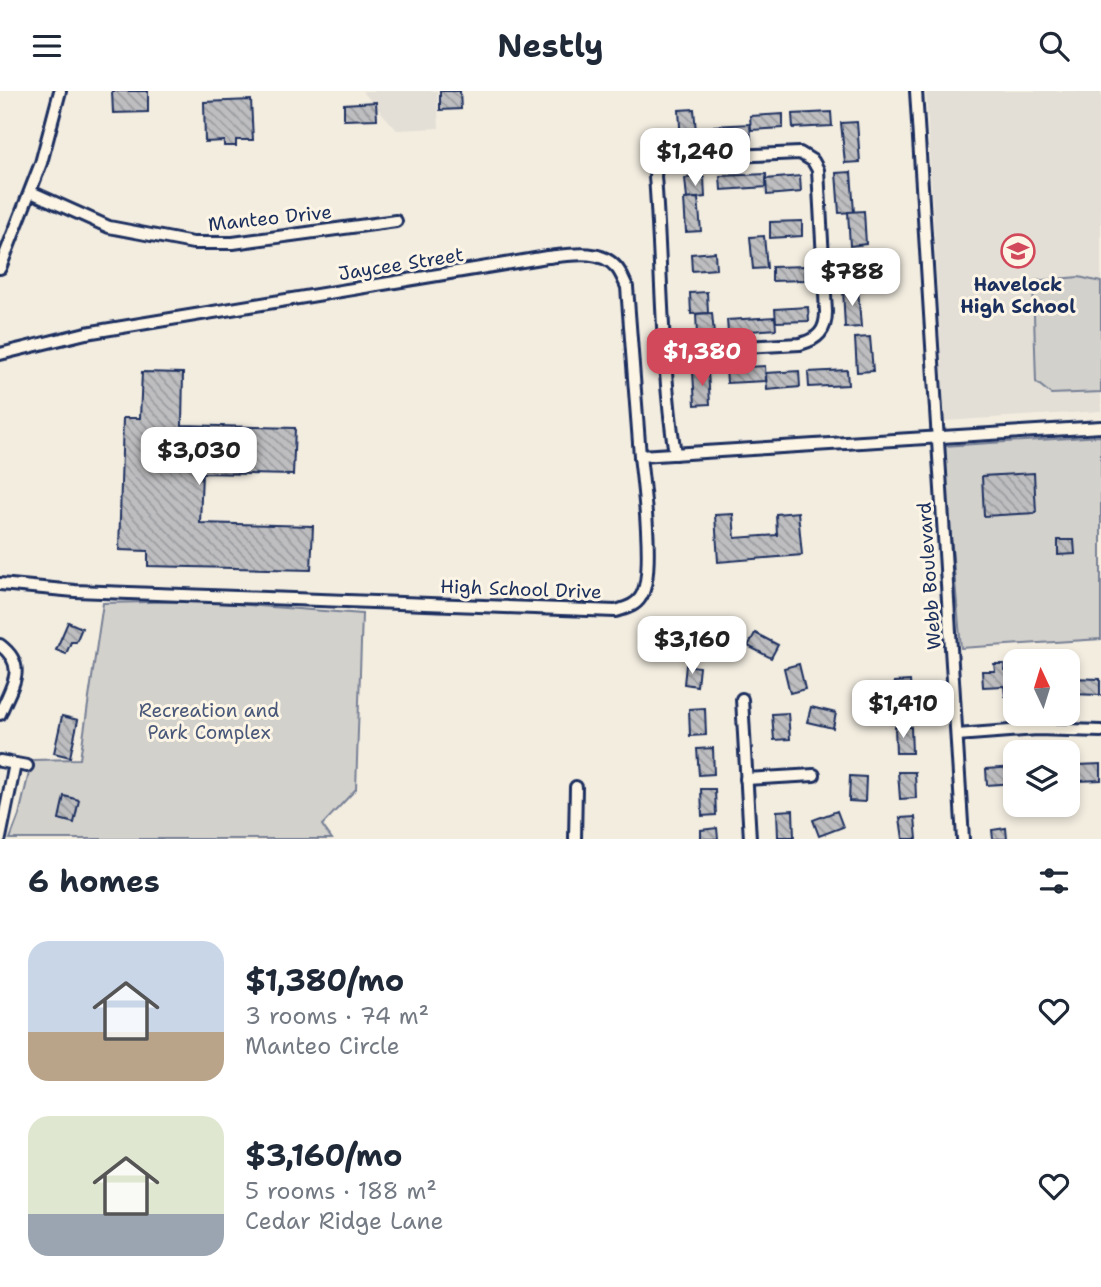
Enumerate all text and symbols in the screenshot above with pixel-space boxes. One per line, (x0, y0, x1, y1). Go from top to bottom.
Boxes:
text: Nestly (497, 24, 604, 67)
icon: menu (28, 27, 66, 65)
icon: search (1035, 27, 1073, 65)
pin: $1,240 (638, 129, 752, 188)
text: $1,240 (656, 136, 734, 166)
street label: Manteo Drive (207, 199, 333, 237)
school or university icon: Havelock High School (999, 232, 1037, 270)
street label: Jaycee Street (337, 242, 465, 286)
pin: $788 (811, 249, 893, 308)
text: $788 (820, 256, 884, 286)
place label: Havelock High School (960, 272, 1076, 319)
pin: $1,380 (645, 329, 759, 388)
text: $1,380 (663, 336, 741, 366)
pin: $3,030 (142, 427, 256, 487)
text: $3,030 (157, 435, 241, 465)
street label: Webb Boulevard (911, 501, 947, 651)
street label: High School Drive (440, 574, 602, 604)
pin: $3,160 (635, 617, 749, 676)
text: $3,160 (653, 624, 731, 654)
north arrow (1003, 649, 1080, 726)
map controls (1003, 649, 1080, 817)
pin: $1,410 (846, 681, 960, 740)
text: $1,410 (868, 688, 938, 718)
park label: Recreation and Park Complex (139, 698, 279, 745)
button: layers (1003, 740, 1080, 817)
text: 6 homes (28, 861, 160, 902)
icon: filters (1035, 862, 1073, 900)
text: $1,380/mo (245, 960, 404, 1001)
icon: home (84, 969, 168, 1053)
icon: heart (1035, 992, 1073, 1030)
text: 3 rooms · 74 m² (245, 1001, 429, 1031)
text: Manteo Circle (245, 1031, 400, 1061)
text: $3,160/mo (245, 1135, 403, 1176)
icon: home (84, 1144, 168, 1228)
icon: heart (1035, 1167, 1073, 1205)
text: 5 rooms · 188 m² (245, 1176, 437, 1206)
text: Cedar Ridge Lane (245, 1206, 444, 1236)

